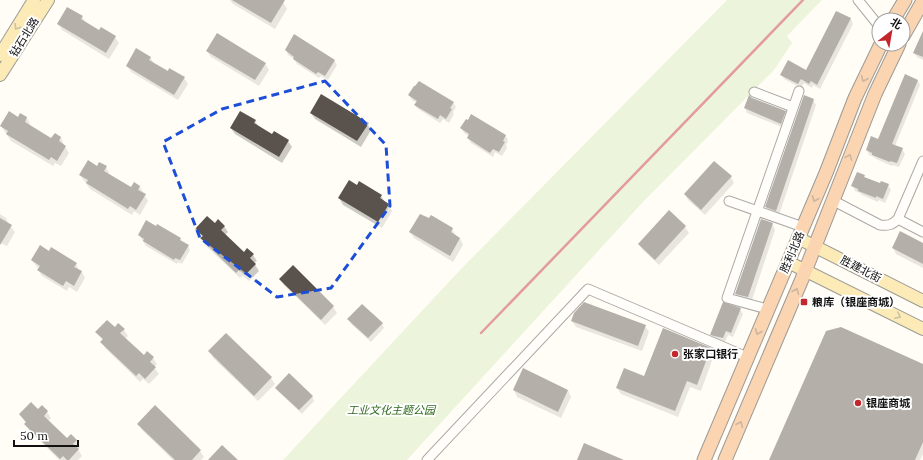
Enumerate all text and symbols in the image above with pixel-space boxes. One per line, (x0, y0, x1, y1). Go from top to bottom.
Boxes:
north arrow (871, 12, 911, 52)
street label: 钻石北路 (6, 15, 42, 59)
text: 北 (888, 15, 904, 32)
one-way arrow (14, 23, 22, 30)
one-way arrow (861, 75, 869, 83)
one-way arrow (844, 154, 852, 161)
one-way arrow (811, 196, 819, 203)
street label: 胜利北路 (777, 229, 807, 275)
street label: 胜建北街 (838, 253, 884, 285)
one-way arrow (792, 288, 800, 295)
place label: 粮库（银座商城） (812, 295, 900, 309)
marker: 粮库（银座商城） (799, 297, 809, 307)
one-way arrow (894, 312, 901, 319)
one-way arrow (755, 327, 763, 335)
place label: 张家口银行 (683, 347, 738, 361)
marker: 张家口银行 (670, 349, 680, 359)
place label: 银座商城 (866, 396, 911, 410)
marker: 银座商城 (853, 398, 863, 408)
park label: 工业文化主题公园 (347, 403, 437, 417)
one-way arrow (736, 421, 744, 428)
scale bar (14, 422, 78, 448)
text: 50 m (20, 428, 48, 443)

